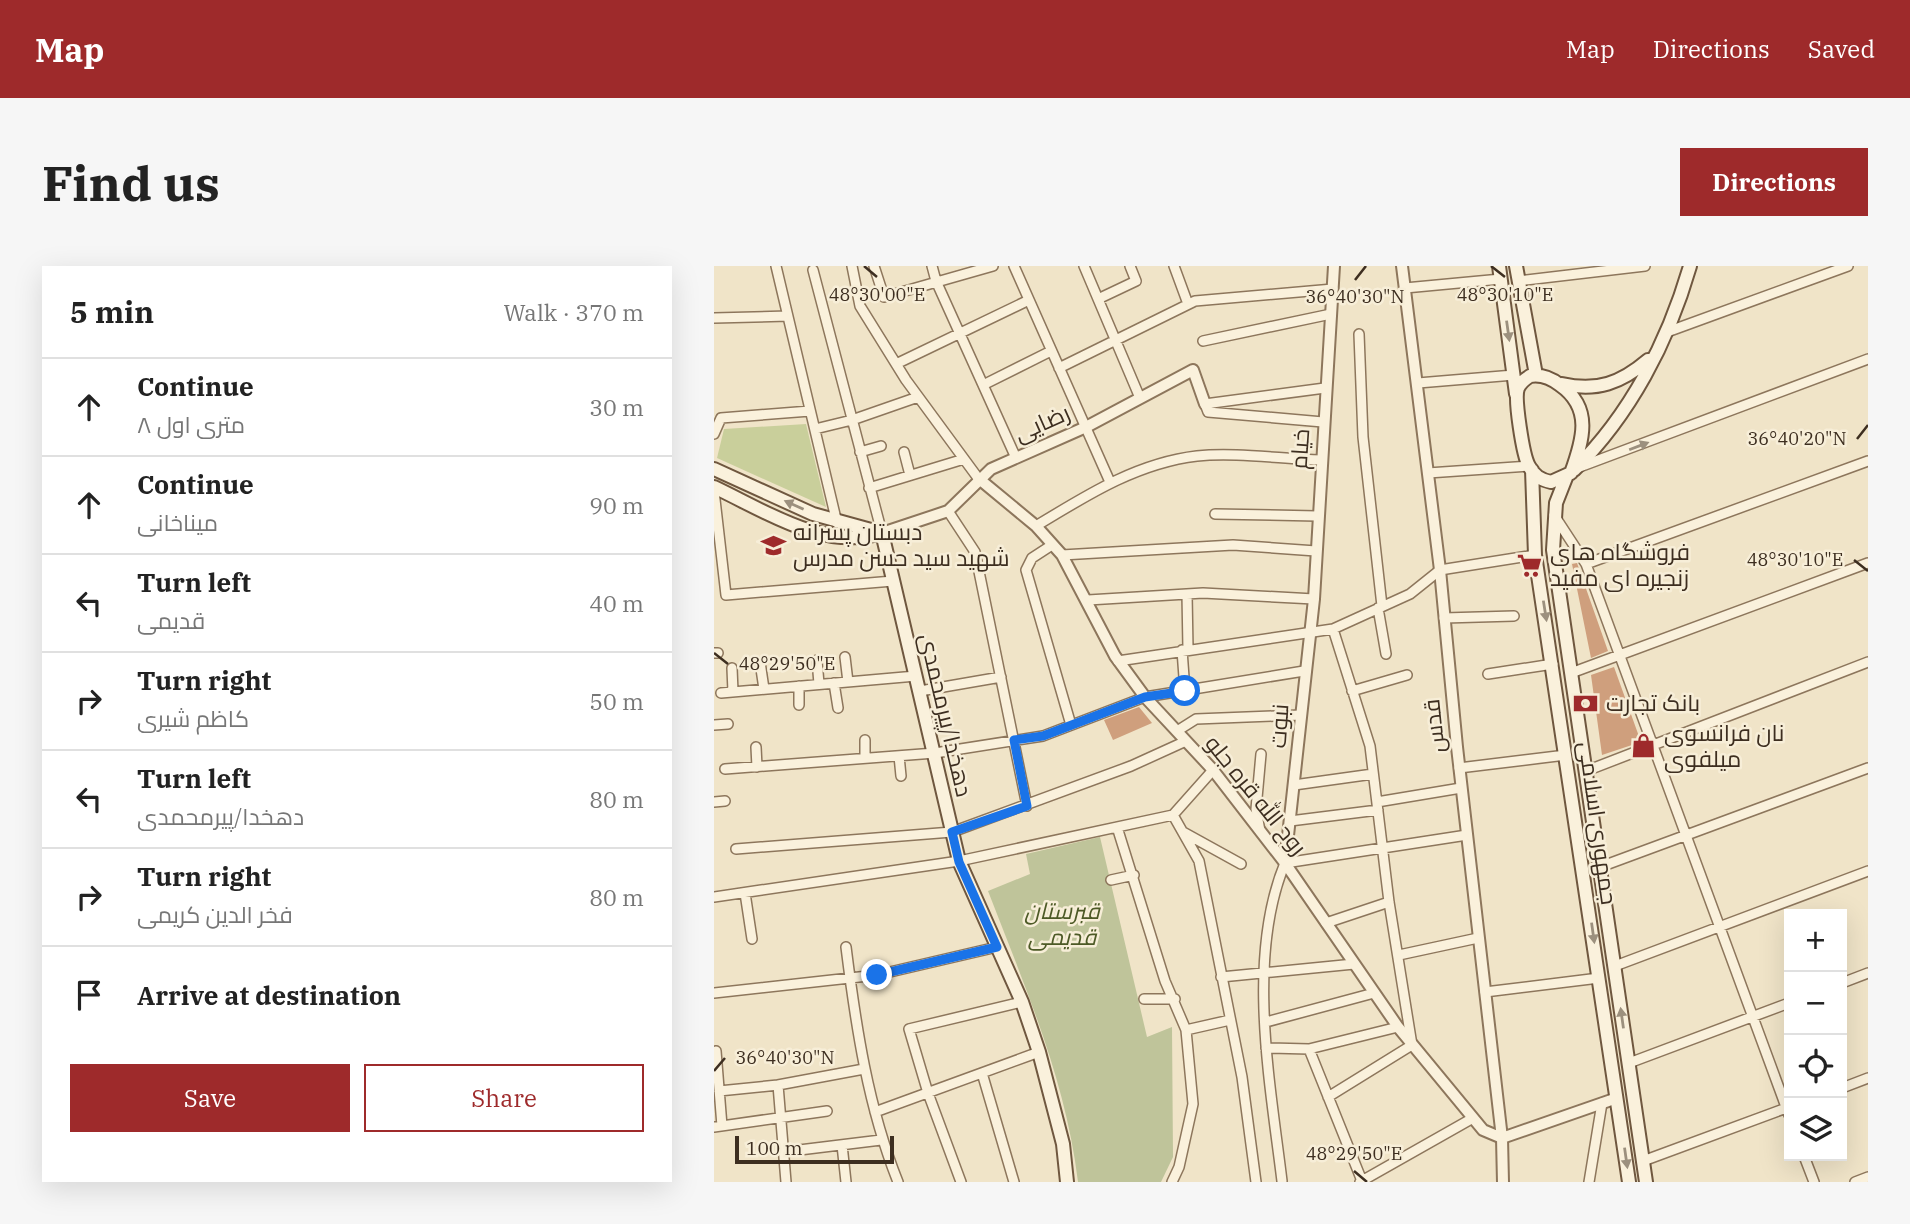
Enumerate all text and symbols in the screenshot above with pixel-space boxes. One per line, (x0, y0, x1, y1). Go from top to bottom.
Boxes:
text: Map (35, 28, 104, 71)
text: Map (1566, 33, 1615, 65)
text: Directions (1653, 33, 1770, 65)
text: Saved (1808, 33, 1875, 65)
button: Directions (1680, 148, 1868, 216)
text: Find us (42, 151, 220, 214)
text: 48°30'00"E (829, 283, 925, 306)
text: 48°30'10"E (1457, 283, 1553, 306)
text: 36°40'30"N (1306, 285, 1405, 308)
text: 5 min (70, 292, 154, 331)
text: Walk · 370 m (503, 297, 644, 327)
one-way arrow (1503, 321, 1514, 343)
text: Continue (137, 369, 254, 403)
icon: ahead (70, 388, 108, 426)
text: 30 m (589, 392, 644, 422)
street label: رضایی (1009, 397, 1074, 448)
text: ۸ متری اول (137, 409, 245, 439)
text: 36°40'20"N (1748, 427, 1847, 450)
street label: خیام (1283, 428, 1317, 470)
one-way arrow (1629, 440, 1650, 451)
text: Continue (137, 467, 254, 501)
icon: ahead (70, 486, 108, 524)
text: 90 m (589, 490, 644, 520)
one-way arrow (783, 499, 804, 510)
text: میناخانی (137, 507, 218, 537)
place label: دبستان پسرانه شهید سید حسن مدرس (793, 516, 1010, 572)
school or university icon: دبستان پسرانه شهید سید حسن مدرس (759, 531, 787, 559)
place label: فروشگاه های زنجیره ای مفید (1550, 536, 1690, 592)
text: 48°30'10"E (1747, 548, 1843, 571)
supermarket icon: فروشگاه های زنجیره ای مفید (1516, 551, 1544, 579)
text: Turn left (137, 565, 251, 599)
icon: left (70, 584, 108, 622)
text: 40 m (589, 588, 644, 618)
one-way arrow (1540, 600, 1551, 622)
text: قدیمی (137, 605, 205, 635)
street label: دهخدا/پیرمحمدی (913, 630, 980, 800)
text: 48°29'50"E (739, 652, 835, 675)
text: Turn right (137, 663, 271, 697)
route start (1169, 675, 1200, 706)
icon: right (70, 682, 108, 720)
text: 50 m (589, 686, 644, 716)
place label: بانک تجارت (1606, 687, 1700, 717)
bank icon: بانک تجارت (1572, 689, 1600, 717)
street label: قدس (1415, 698, 1451, 755)
text: کاظم شیری (137, 703, 249, 733)
street label: نبوت (1261, 703, 1295, 749)
place label: نان فرانسوی میلفوی (1664, 717, 1784, 773)
street label: روح الله قره جلو (1198, 728, 1314, 862)
shop icon: نان فرانسوی میلفوی (1630, 732, 1658, 760)
street label: جمهوری اسلامی (1573, 739, 1625, 906)
text: Turn left (137, 761, 251, 795)
icon: left (70, 780, 108, 818)
text: 80 m (589, 784, 644, 814)
text: دهخدا/پیرمحمدی (137, 801, 304, 831)
text: Turn right (137, 859, 271, 893)
icon: right (70, 878, 108, 916)
text: 80 m (589, 882, 644, 912)
park label: قبرستان قدیمى (1024, 895, 1102, 951)
text: فخر الدین کریمی (137, 899, 293, 929)
map controls (1784, 909, 1847, 1161)
button: + (1784, 909, 1847, 972)
one-way arrow (1587, 922, 1598, 944)
route end (861, 959, 892, 990)
button: − (1784, 972, 1847, 1035)
icon: arrive (70, 976, 108, 1014)
text: Arrive at destination (137, 978, 401, 1012)
one-way arrow (1616, 1006, 1627, 1028)
button: locate (1784, 1035, 1847, 1098)
text: 36°40'30"N (736, 1046, 835, 1069)
button: Save (70, 1064, 350, 1132)
button: Share (364, 1064, 644, 1132)
button: layers (1784, 1098, 1847, 1161)
scale bar (735, 1133, 894, 1165)
text: 100 m (746, 1136, 803, 1160)
text: 48°29'50"E (1306, 1142, 1402, 1165)
one-way arrow (1621, 1147, 1632, 1169)

